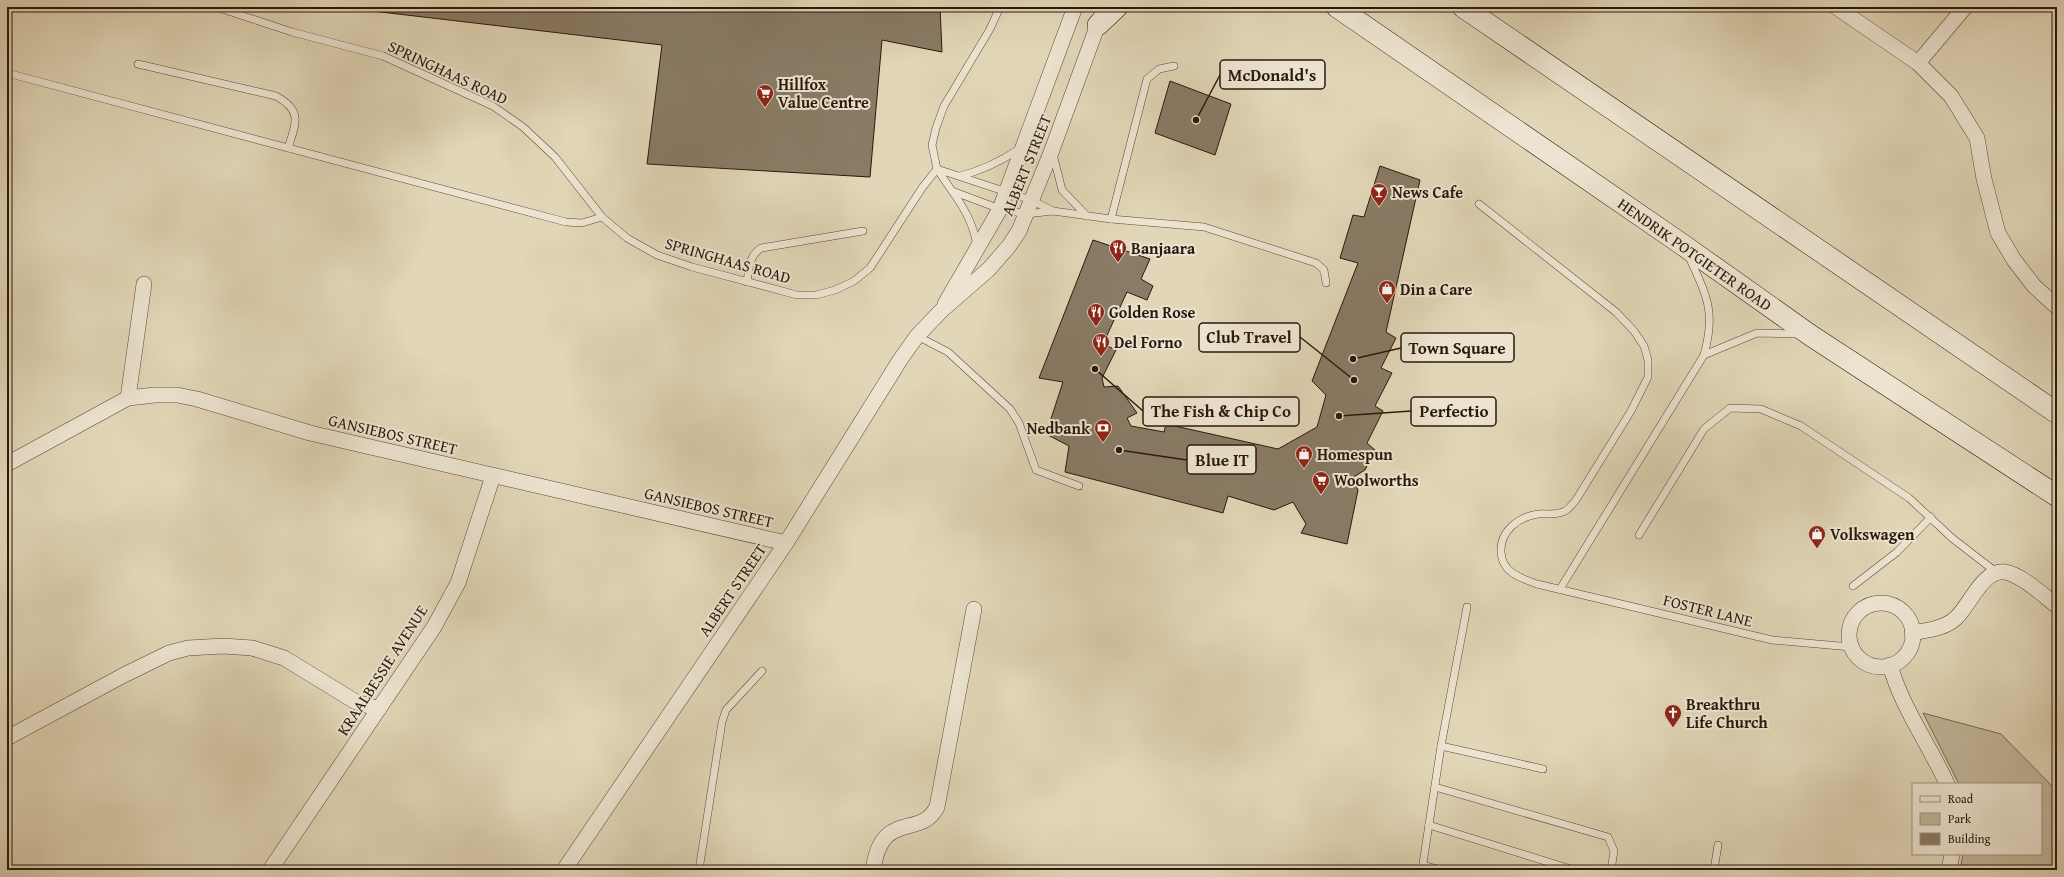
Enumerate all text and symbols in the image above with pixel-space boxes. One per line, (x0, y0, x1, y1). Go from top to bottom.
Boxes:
street label: SPRINGHAAS ROAD (384, 34, 512, 110)
callout: McDonald's (1220, 60, 1325, 89)
text: McDonald's (1228, 62, 1316, 87)
place label: Hillfox Value Centre (778, 72, 869, 114)
supermarket icon: Hillfox Value Centre (755, 83, 775, 108)
street label: ALBERT STREET (995, 111, 1057, 219)
place label: News Cafe (1392, 180, 1463, 204)
bar icon: News Cafe (1369, 182, 1389, 207)
street label: HENDRIK POTGIETER ROAD (1613, 192, 1777, 317)
street label: SPRINGHAAS ROAD (662, 231, 794, 289)
place label: Banjaara (1131, 236, 1196, 260)
restaurant icon: Banjaara (1108, 238, 1128, 263)
place label: Din a Care (1400, 277, 1472, 301)
shop icon: Din a Care (1377, 279, 1397, 304)
place label: Golden Rose (1109, 300, 1196, 324)
restaurant icon: Golden Rose (1086, 302, 1106, 327)
callout: Club Travel (1199, 323, 1300, 352)
text: Club Travel (1206, 324, 1292, 349)
place label: Del Forno (1114, 330, 1183, 354)
restaurant icon: Del Forno (1091, 332, 1111, 357)
callout: Town Square (1401, 333, 1514, 362)
text: Town Square (1409, 335, 1506, 360)
callout: The Fish & Chip Co (1143, 397, 1299, 426)
callout: Perfectio (1411, 397, 1496, 426)
text: The Fish & Chip Co (1151, 398, 1291, 423)
text: Perfectio (1420, 398, 1488, 423)
street label: GANSIEBOS STREET (326, 407, 460, 461)
place label: Nedbank (1027, 416, 1091, 440)
bank icon: Nedbank (1093, 418, 1113, 443)
place label: Homespun (1317, 442, 1393, 466)
shop icon: Homespun (1294, 444, 1314, 469)
callout: Blue IT (1187, 445, 1256, 474)
text: Blue IT (1195, 447, 1249, 472)
place label: Woolworths (1334, 468, 1419, 492)
supermarket icon: Woolworths (1311, 470, 1331, 495)
street label: GANSIEBOS STREET (642, 480, 776, 534)
place label: Volkswagen (1830, 522, 1915, 546)
shop icon: Volkswagen (1807, 524, 1827, 549)
street label: ALBERT STREET (692, 539, 772, 641)
street label: FOSTER LANE (1661, 587, 1755, 633)
street label: KRAALBESSIE AVENUE (331, 600, 433, 740)
place label: Breakthru Life Church (1686, 692, 1768, 734)
church icon: Breakthru Life Church (1663, 703, 1683, 728)
legend (1912, 783, 2042, 855)
text: Road (1948, 790, 1974, 807)
text: Park (1948, 810, 1972, 827)
text: Building (1948, 830, 1991, 847)

